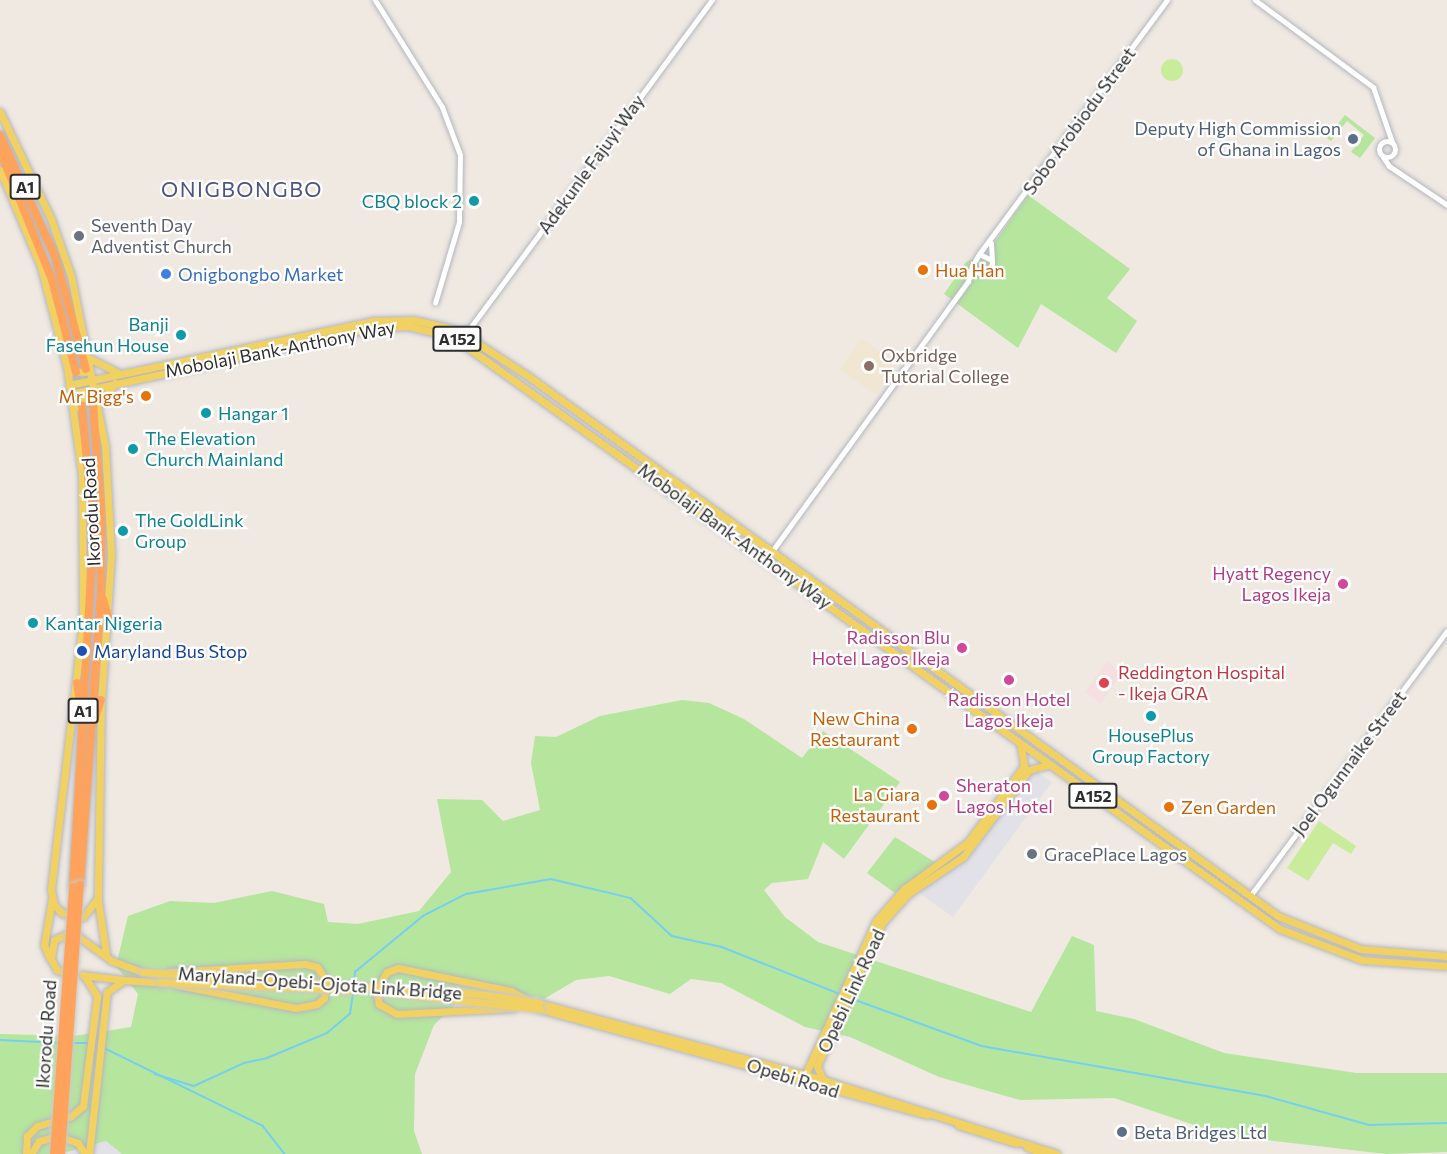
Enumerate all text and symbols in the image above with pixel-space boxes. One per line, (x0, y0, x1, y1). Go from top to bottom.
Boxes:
street label: Sobo Arobiodu Street (1018, 43, 1140, 199)
street label: Adekunle Fajuyi Way (533, 90, 649, 238)
place label: Deputy High Commission of Ghana in Lagos (1135, 118, 1341, 160)
marker: Deputy High Commission of Ghana in Lagos (1346, 132, 1360, 146)
road number: A1 (9, 174, 42, 200)
district label: ONIGBONGBO (161, 176, 323, 202)
place label: CBQ block 2 (362, 190, 462, 212)
marker: CBQ block 2 (467, 194, 481, 208)
place label: Seventh Day Adventist Church (91, 215, 232, 258)
marker: Seventh Day Adventist Church (72, 229, 86, 243)
place label: Hua Han (935, 259, 1005, 281)
place label: Onigbongbo Market (178, 263, 343, 285)
marker: Hua Han (916, 263, 930, 277)
marker: Onigbongbo Market (159, 267, 173, 281)
place label: Banji Fasehun House (46, 314, 169, 356)
street label: Mobolaji Bank-Anthony Way (163, 316, 397, 382)
road number: A152 (432, 326, 482, 352)
marker: Banji Fasehun House (174, 328, 188, 342)
place label: Oxbridge Tutorial College (881, 345, 1009, 388)
marker: Oxbridge Tutorial College (862, 359, 876, 373)
place label: Mr Bigg's (59, 385, 134, 407)
marker: Mr Bigg's (139, 389, 153, 403)
place label: Hangar 1 (218, 402, 289, 424)
marker: Hangar 1 (199, 406, 213, 420)
place label: The Elevation Church Mainland (145, 428, 283, 470)
marker: The Elevation Church Mainland (126, 442, 140, 456)
street label: Ikorodu Road (77, 457, 105, 567)
street label: Mobolaji Bank-Anthony Way (634, 459, 836, 613)
place label: The GoldLink Group (135, 510, 244, 552)
marker: The GoldLink Group (116, 524, 130, 538)
place label: Hyatt Regency Lagos Ikeja (1212, 563, 1331, 606)
marker: Hyatt Regency Lagos Ikeja (1336, 577, 1350, 591)
place label: Kantar Nigeria (45, 612, 163, 634)
marker: Kantar Nigeria (26, 616, 40, 630)
place label: Radisson Blu Hotel Lagos Ikeja (812, 627, 950, 670)
place label: Maryland Bus Stop (94, 640, 247, 662)
marker: Radisson Blu Hotel Lagos Ikeja (955, 641, 969, 655)
marker: Maryland Bus Stop (75, 644, 89, 658)
place label: Reddington Hospital - Ikeja GRA (1118, 662, 1285, 704)
marker: Radisson Hotel Lagos Ikeja (1002, 673, 1016, 687)
marker: Reddington Hospital - Ikeja GRA (1095, 674, 1113, 692)
street label: Joel Ogunnaike Street (1287, 686, 1411, 840)
place label: Radisson Hotel Lagos Ikeja (948, 689, 1070, 732)
road number: A1 (66, 698, 100, 724)
place label: New China Restaurant (810, 708, 900, 750)
marker: HousePlus Group Factory (1144, 709, 1158, 723)
marker: New China Restaurant (905, 722, 919, 736)
place label: HousePlus Group Factory (1092, 725, 1210, 768)
place label: Sheraton Lagos Hotel (956, 775, 1053, 818)
road number: A152 (1068, 783, 1118, 809)
place label: La Giara Restaurant (830, 784, 920, 826)
marker: Sheraton Lagos Hotel (937, 789, 951, 803)
place label: Zen Garden (1181, 796, 1276, 818)
marker: La Giara Restaurant (925, 798, 939, 812)
marker: Zen Garden (1162, 800, 1176, 814)
place label: GracePlace Lagos (1044, 843, 1187, 865)
marker: GracePlace Lagos (1025, 847, 1039, 861)
street label: Opebi Link Road (813, 926, 889, 1056)
street label: Maryland-Opebi-Ojota Link Bridge (177, 962, 463, 1004)
street label: Ikorodu Road (31, 979, 61, 1089)
street label: Opebi Road (744, 1054, 842, 1102)
place label: Beta Bridges Ltd (1134, 1121, 1267, 1143)
marker: Beta Bridges Ltd (1115, 1125, 1129, 1139)

